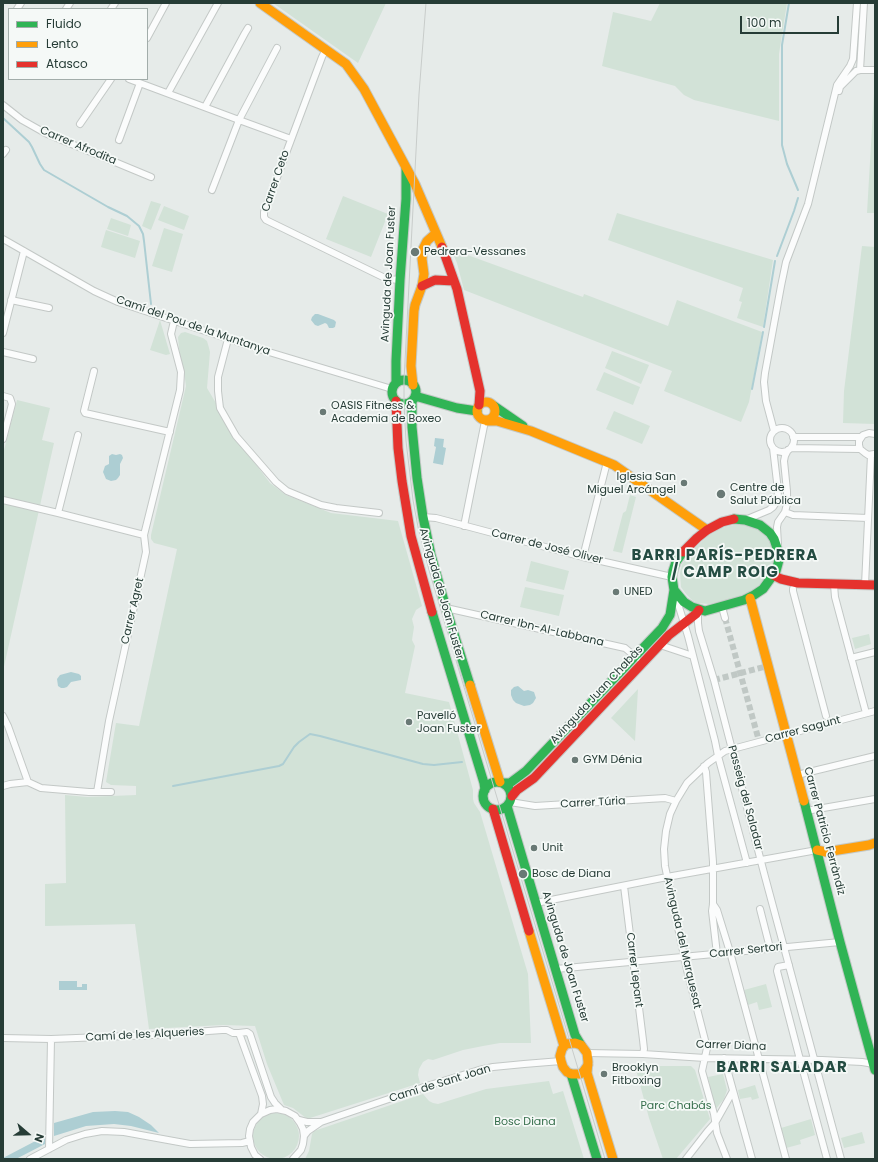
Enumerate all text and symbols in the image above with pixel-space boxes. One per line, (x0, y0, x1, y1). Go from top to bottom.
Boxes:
legend (8, 8, 148, 80)
scale bar (742, 8, 841, 34)
text: 100 m (747, 14, 781, 31)
text: Fluido (46, 15, 81, 32)
text: Lento (46, 35, 78, 52)
text: Atasco (46, 55, 88, 72)
street label: Carrer Afrodita (38, 124, 118, 168)
street label: Carrer Ceto (259, 148, 293, 214)
street label: Avinguda de Joan Fuster (379, 206, 399, 342)
place label: Pedrera-Vessanes (424, 245, 526, 259)
marker: Pedrera-Vessanes (409, 246, 421, 258)
street label: Camí del Pou de la Muntanya (114, 293, 272, 359)
place label: OASIS Fitness & Academia de Boxeo (331, 399, 441, 425)
marker: OASIS Fitness & Academia de Boxeo (318, 407, 328, 417)
place label: Iglesia San Miguel Arcángel (587, 470, 676, 496)
marker: Iglesia San Miguel Arcángel (679, 478, 689, 488)
place label: Centre de Salut Pública (730, 481, 801, 507)
marker: Centre de Salut Pública (715, 488, 727, 500)
street label: Avinguda de Joan Fuster (416, 527, 466, 661)
street label: Carrer de José Oliver (490, 527, 604, 567)
district label: BARRI PARÍS-PEDRERA / CAMP ROIG (632, 547, 818, 582)
street label: Carrer Agret (119, 576, 147, 646)
place label: UNED (624, 585, 653, 599)
marker: UNED (611, 587, 621, 597)
street label: Carrer Ibn-Al-Labbana (479, 608, 605, 650)
street label: Avinguda Juan Chabàs (548, 643, 646, 747)
place label: Pavelló Joan Fuster (417, 709, 481, 735)
street label: Carrer Sagunt (764, 714, 842, 746)
marker: Pavelló Joan Fuster (404, 717, 414, 727)
street label: Passeig del Saladar (725, 744, 765, 852)
place label: GYM Dénia (583, 753, 642, 767)
marker: GYM Dénia (570, 755, 580, 765)
street label: Carrer Patricio Ferràndiz (801, 765, 847, 897)
street label: Carrer Túria (560, 795, 626, 811)
place label: Unit (542, 841, 563, 855)
marker: Unit (529, 843, 539, 853)
place label: Bosc de Diana (532, 867, 611, 881)
marker: Bosc de Diana (517, 868, 529, 880)
street label: Avinguda del Marquesat (660, 876, 704, 1010)
street label: Avinguda de Joan Fuster (539, 890, 591, 1024)
street label: Carrer Lepant (623, 932, 645, 1008)
street label: Carrer Sertori (709, 941, 783, 961)
street label: Camí de les Alqueries (85, 1025, 205, 1045)
street label: Carrer Diana (696, 1038, 766, 1054)
district label: BARRI SALADAR (716, 1059, 848, 1077)
place label: Brooklyn Fitboxing (612, 1061, 661, 1087)
street label: Camí de Sant Joan (388, 1062, 492, 1106)
marker: Brooklyn Fitboxing (599, 1069, 609, 1079)
park label: Parc Chabás (640, 1099, 712, 1113)
north arrow (8, 1114, 48, 1154)
park label: Bosc Diana (494, 1115, 556, 1129)
text: N (30, 1131, 48, 1145)

